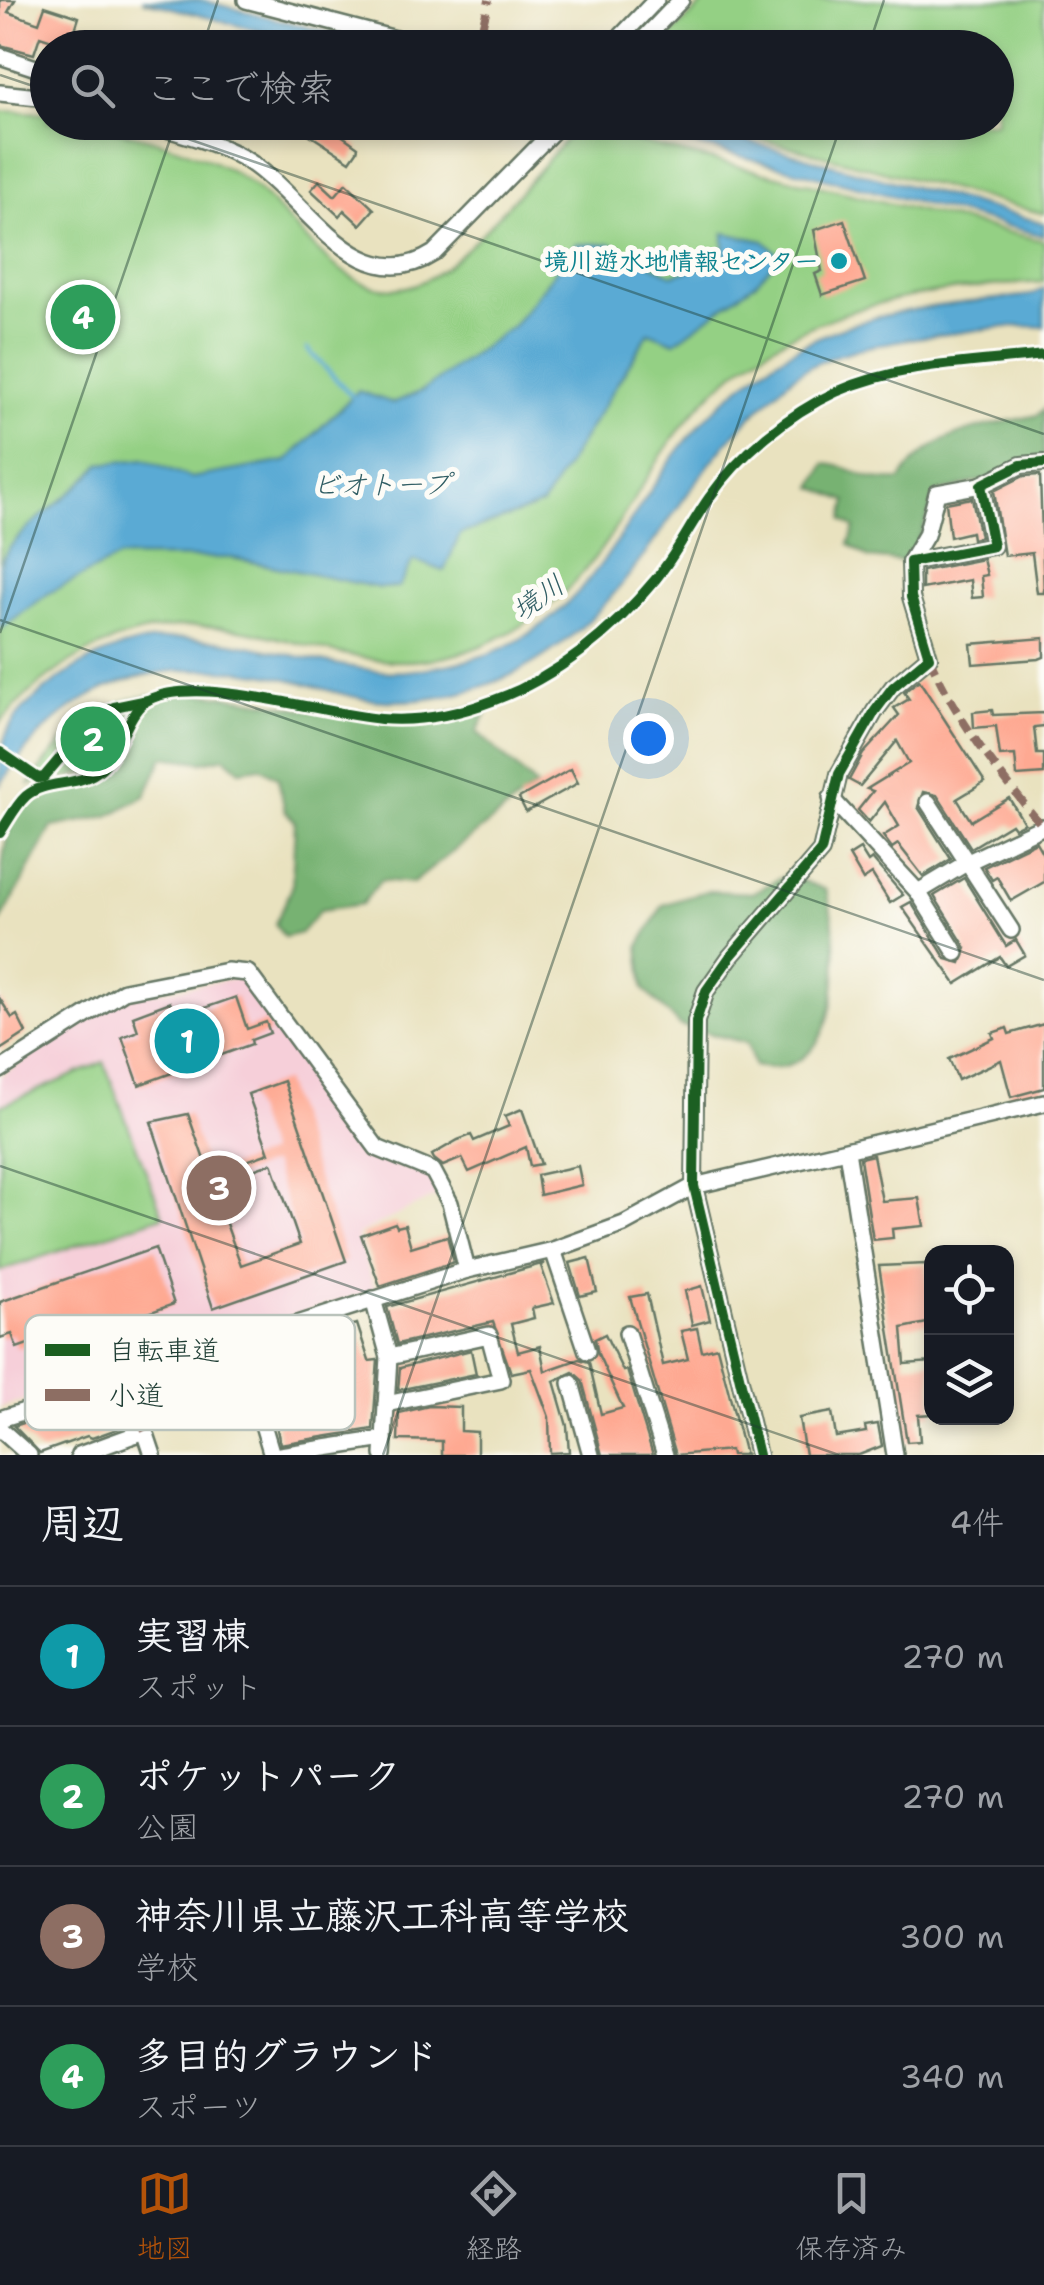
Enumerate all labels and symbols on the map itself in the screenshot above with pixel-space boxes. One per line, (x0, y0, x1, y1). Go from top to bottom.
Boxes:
place label: 境川遊水地情報センター (544, 244, 819, 278)
marker: 境川遊水地情報センター (828, 250, 850, 272)
pin: 4 (51, 280, 116, 354)
water label: ビオトープ (312, 465, 455, 503)
water label: 境川 (504, 565, 572, 629)
pin: 2 (61, 702, 126, 776)
your location (623, 713, 674, 764)
pin: 1 (154, 1004, 220, 1078)
pin: 3 (186, 1150, 252, 1226)
legend (25, 1315, 355, 1430)
text: 自転車道 (108, 1331, 220, 1369)
text: 小道 (108, 1376, 164, 1414)

